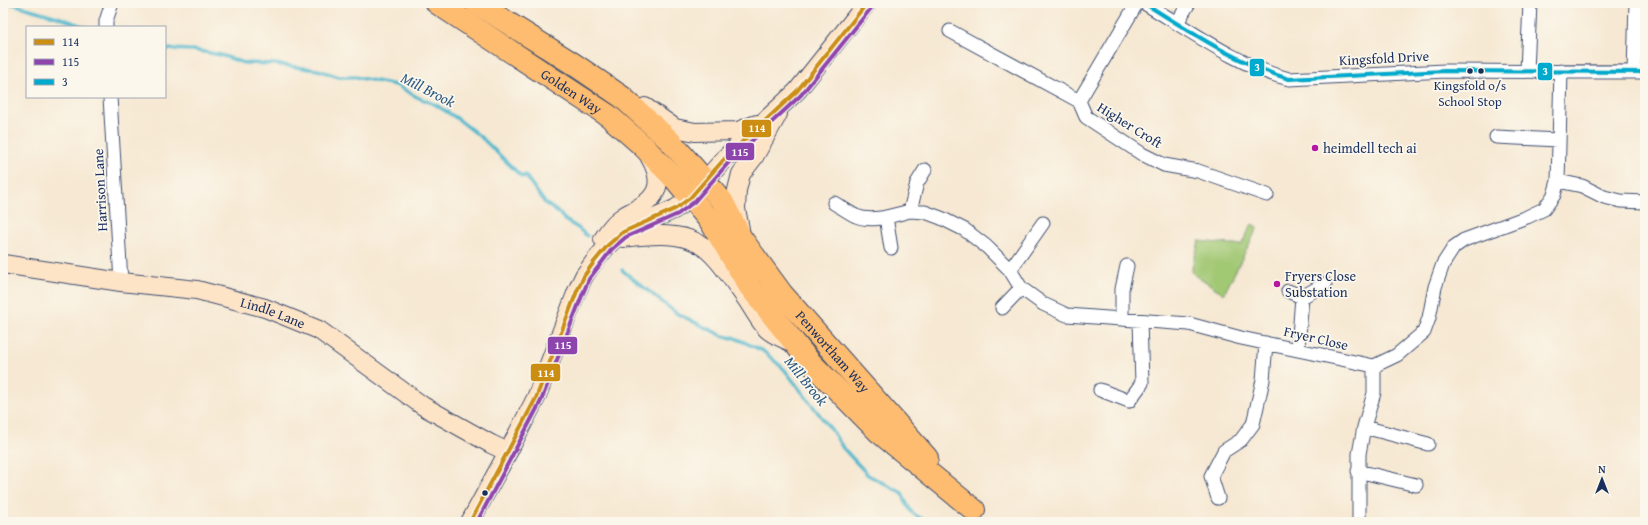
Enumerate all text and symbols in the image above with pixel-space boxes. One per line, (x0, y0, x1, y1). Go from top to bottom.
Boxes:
legend (26, 26, 166, 98)
text: 114 (62, 33, 80, 50)
street label: Kingsfold Drive (1338, 46, 1430, 70)
text: 115 (62, 53, 80, 70)
line badge: 3 (1249, 58, 1265, 77)
text: 3 (1254, 59, 1260, 75)
line badge: 3 (1537, 62, 1553, 81)
text: 3 (1542, 63, 1548, 79)
street label: Golden Way (537, 64, 606, 119)
marker: Kingsfold o/s School Stop (1465, 66, 1475, 76)
unlabelled marker (1476, 66, 1486, 76)
water label: Mill Brook (397, 67, 459, 112)
text: 3 (62, 73, 68, 90)
place label: Kingsfold o/s School Stop (1434, 76, 1506, 111)
street label: Higher Croft (1094, 97, 1166, 153)
line badge: 114 (741, 119, 772, 138)
text: 114 (748, 120, 766, 136)
place label: heimdell tech ai (1323, 138, 1417, 158)
line badge: 115 (725, 142, 755, 161)
marker: heimdell tech ai (1310, 143, 1320, 153)
text: 115 (731, 144, 749, 160)
street label: Harrison Lane (88, 148, 112, 232)
place label: Fryers Close Substation (1285, 266, 1357, 302)
marker: Fryers Close Substation (1272, 279, 1282, 289)
street label: Lindle Lane (238, 292, 309, 334)
street label: Penwortham Way (791, 306, 875, 397)
street label: Fryer Close (1282, 321, 1351, 355)
line badge: 115 (547, 336, 578, 355)
text: 115 (554, 337, 572, 353)
water label: Mill Brook (780, 351, 833, 410)
line badge: 114 (530, 363, 561, 382)
text: 114 (537, 365, 555, 381)
north arrow (1582, 459, 1622, 499)
text: N (1598, 461, 1606, 477)
unlabelled marker (480, 488, 490, 498)

